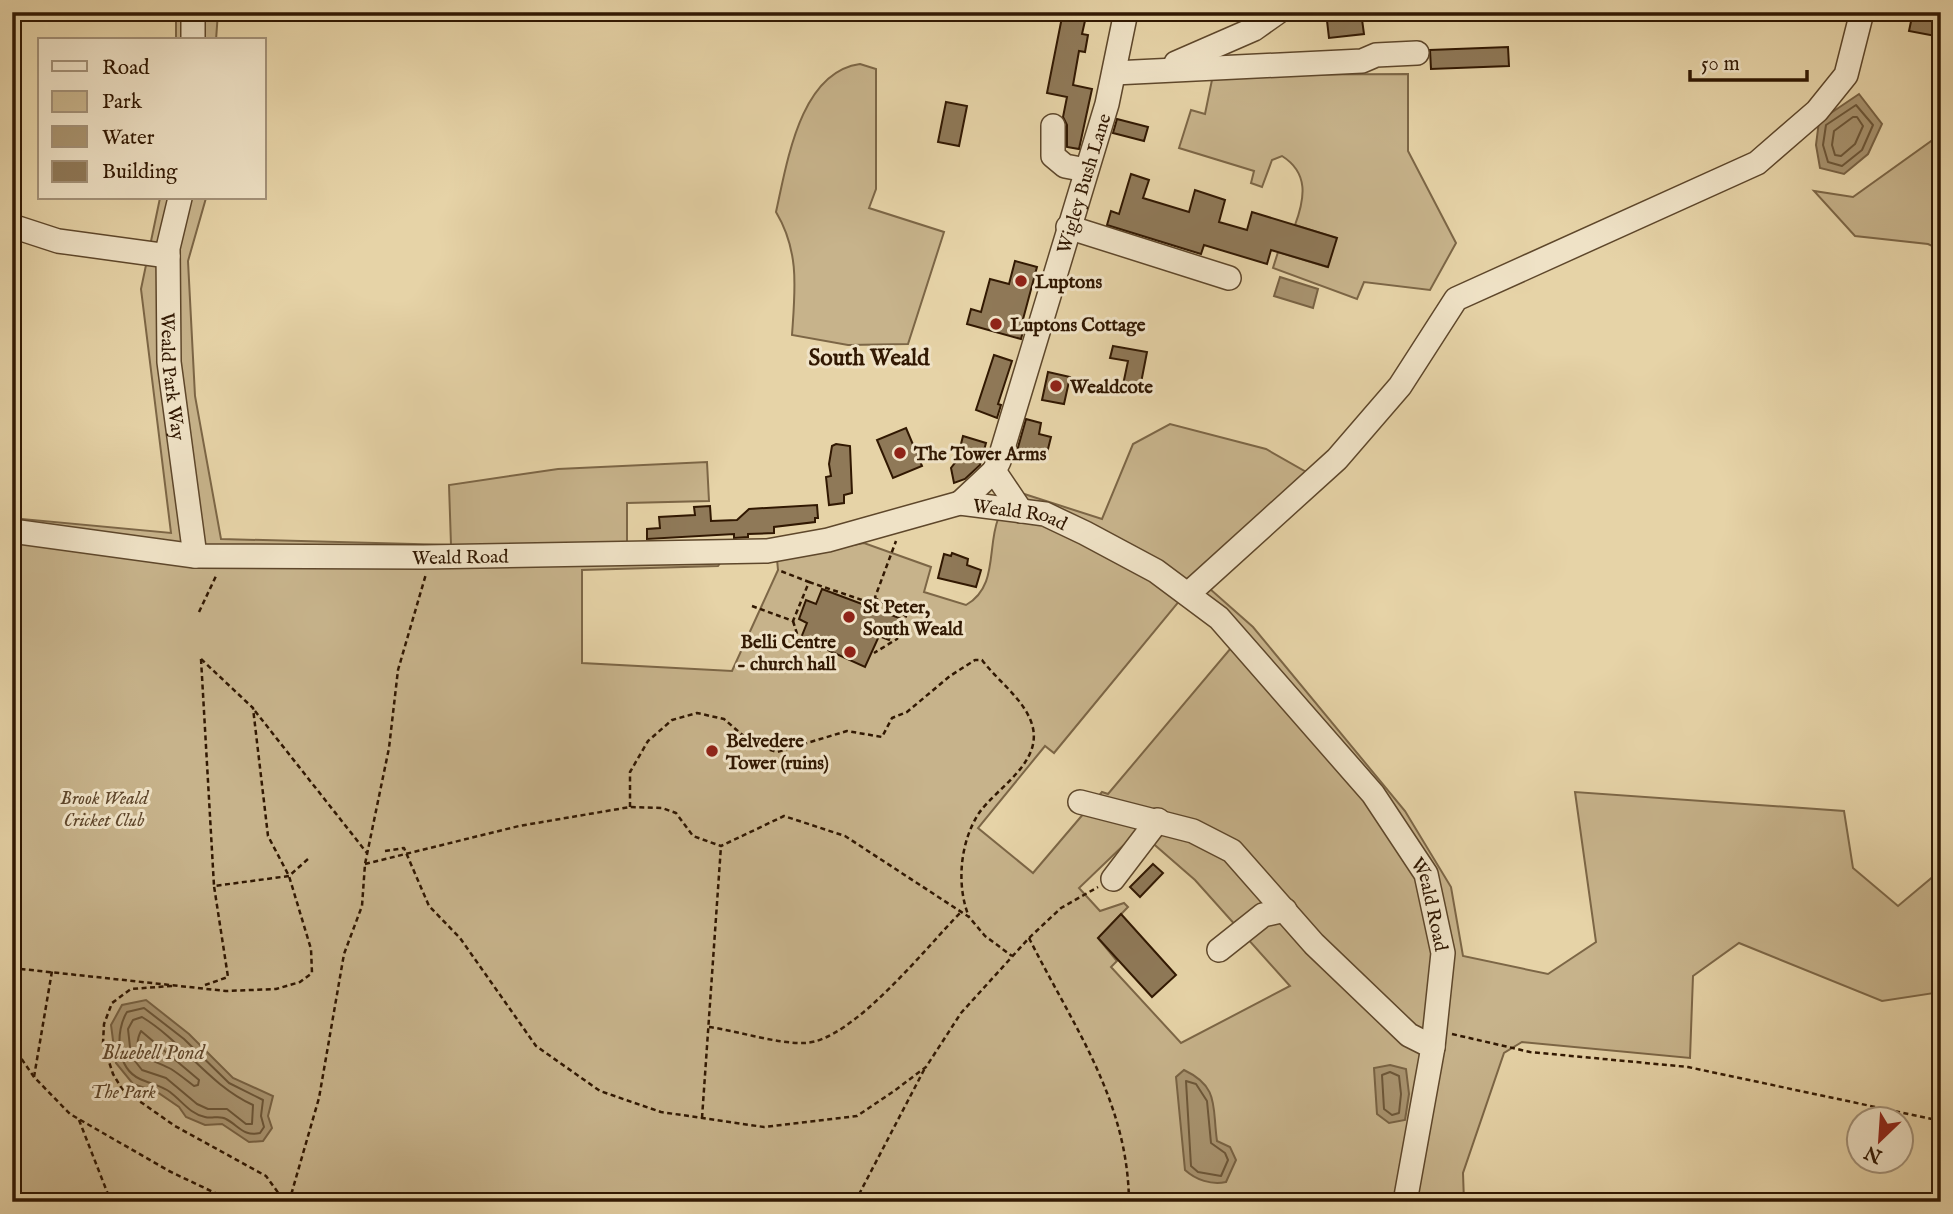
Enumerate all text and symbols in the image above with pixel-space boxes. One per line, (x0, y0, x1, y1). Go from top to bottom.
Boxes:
legend (38, 38, 266, 200)
scale bar (1690, 38, 1808, 82)
text: 50 m (1701, 51, 1740, 78)
text: Road (102, 55, 150, 82)
text: Park (102, 89, 143, 116)
street label: Wigley Bush Lane (1052, 111, 1117, 257)
text: Water (102, 125, 155, 152)
text: Building (102, 159, 178, 186)
place label: Luptons (1035, 271, 1102, 295)
marker: Luptons (1013, 273, 1029, 289)
street label: Weald Park Way (155, 312, 189, 442)
place label: Luptons Cottage (1010, 314, 1146, 338)
marker: Luptons Cottage (988, 316, 1004, 332)
district label: South Weald (809, 344, 930, 373)
place label: Wealdcote (1069, 376, 1153, 400)
marker: Wealdcote (1048, 378, 1064, 394)
place label: The Tower Arms (913, 443, 1047, 467)
marker: The Tower Arms (892, 445, 908, 461)
street label: Weald Road (971, 495, 1072, 537)
street label: Weald Road (412, 545, 510, 571)
place label: St Peter, South Weald (863, 596, 964, 642)
marker: St Peter, South Weald (841, 609, 857, 625)
place label: Belli Centre - church hall (737, 631, 837, 677)
marker: Belli Centre - church hall (842, 644, 858, 660)
place label: Belvedere Tower (ruins) (725, 730, 829, 776)
marker: Belvedere Tower (ruins) (704, 743, 720, 759)
park label: Brook Weald Cricket Club (60, 787, 149, 833)
street label: Weald Road (1404, 853, 1452, 955)
water label: Bluebell Pond (101, 1040, 207, 1067)
park label: The Park (90, 1081, 156, 1105)
north arrow (1844, 1106, 1914, 1176)
text: N (1861, 1139, 1887, 1168)

